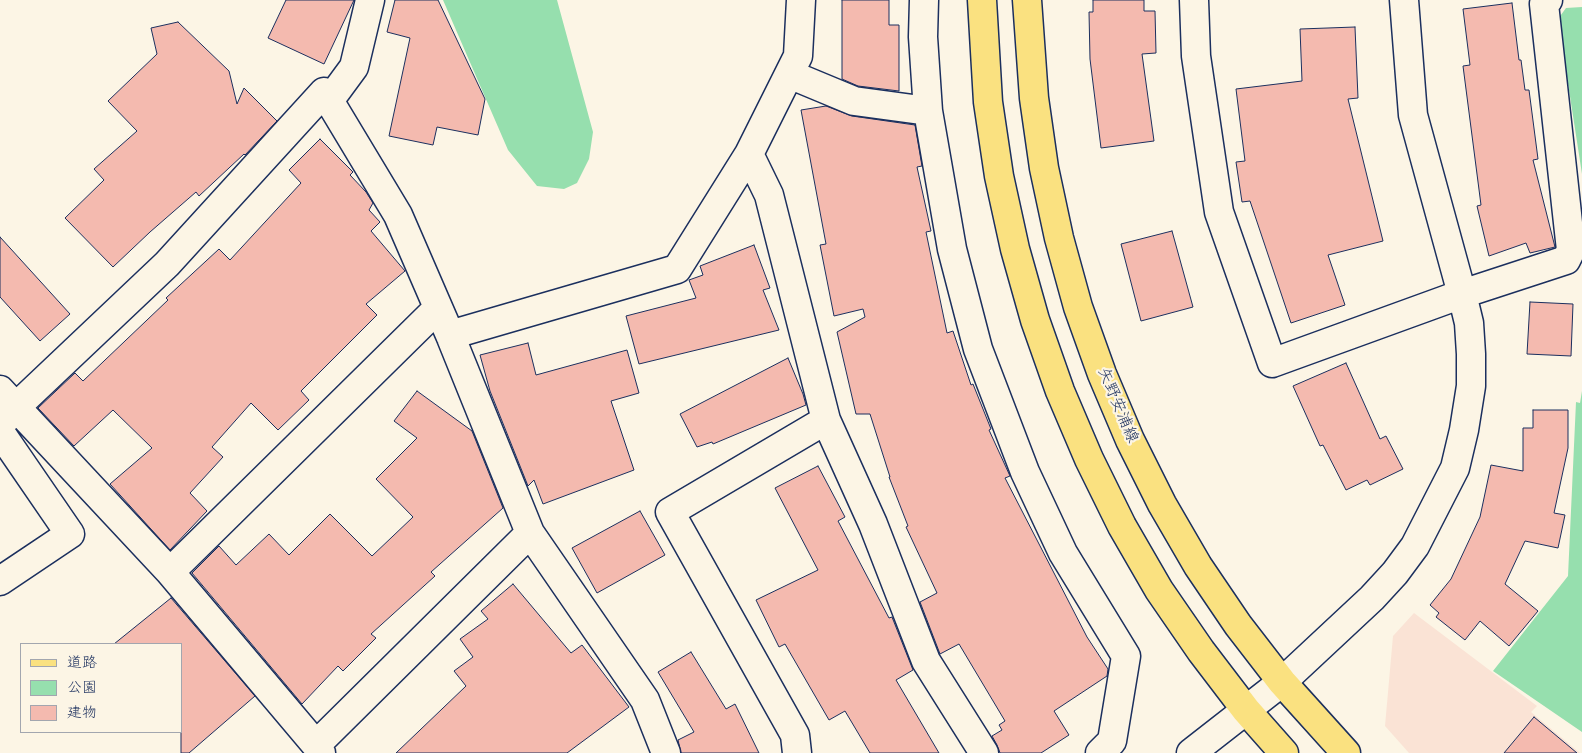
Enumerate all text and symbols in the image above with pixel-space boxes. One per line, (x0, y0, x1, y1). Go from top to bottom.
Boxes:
street label: 矢野安浦線 (1092, 365, 1140, 447)
legend (20, 643, 182, 733)
text: 道路 (67, 653, 97, 675)
text: 公園 (67, 678, 97, 700)
text: 建物 (67, 703, 97, 725)

